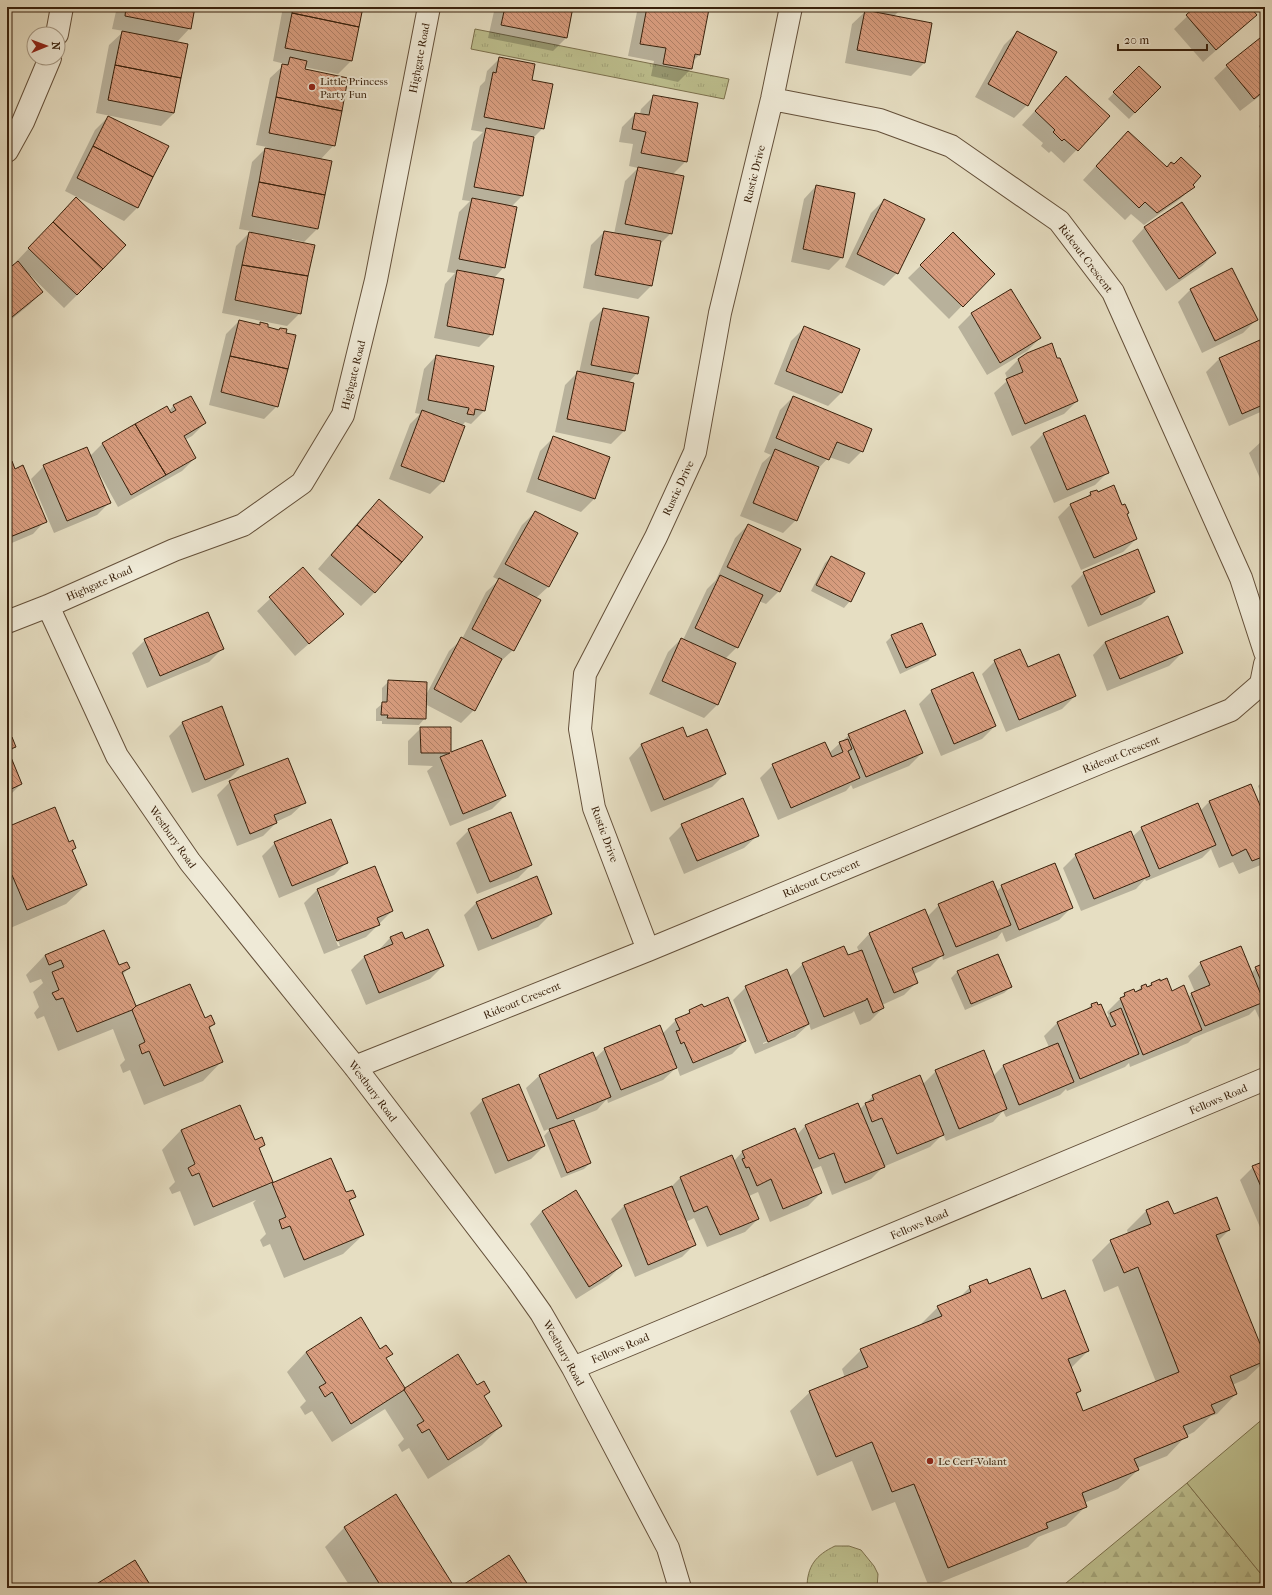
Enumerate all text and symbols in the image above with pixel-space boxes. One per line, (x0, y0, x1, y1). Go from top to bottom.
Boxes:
street label: Highgate Road (406, 21, 433, 94)
north arrow (26, 26, 66, 66)
scale bar (1118, 26, 1207, 52)
text: 20 m (1124, 33, 1149, 47)
text: N (49, 42, 62, 51)
place label: Little Princess Party Fun (320, 75, 388, 101)
marker: Little Princess Party Fun (307, 82, 317, 92)
street label: Rustic Drive (741, 143, 768, 204)
street label: Rideout Crescent (1056, 221, 1116, 295)
street label: Highgate Road (339, 338, 369, 411)
street label: Rustic Drive (660, 458, 697, 518)
street label: Highgate Road (64, 563, 135, 604)
street label: Rideout Crescent (1080, 733, 1162, 776)
street label: Westbury Road (146, 803, 199, 872)
street label: Rustic Drive (588, 804, 621, 865)
street label: Rideout Crescent (781, 856, 862, 901)
street label: Rideout Crescent (481, 979, 563, 1022)
street label: Westbury Road (345, 1058, 400, 1125)
street label: Fellows Road (1187, 1081, 1250, 1118)
street label: Fellows Road (888, 1206, 951, 1243)
street label: Westbury Road (540, 1317, 587, 1389)
street label: Fellows Road (589, 1330, 652, 1367)
place label: Le Cerf-Volant (938, 1455, 1007, 1468)
marker: Le Cerf-Volant (925, 1456, 935, 1466)

